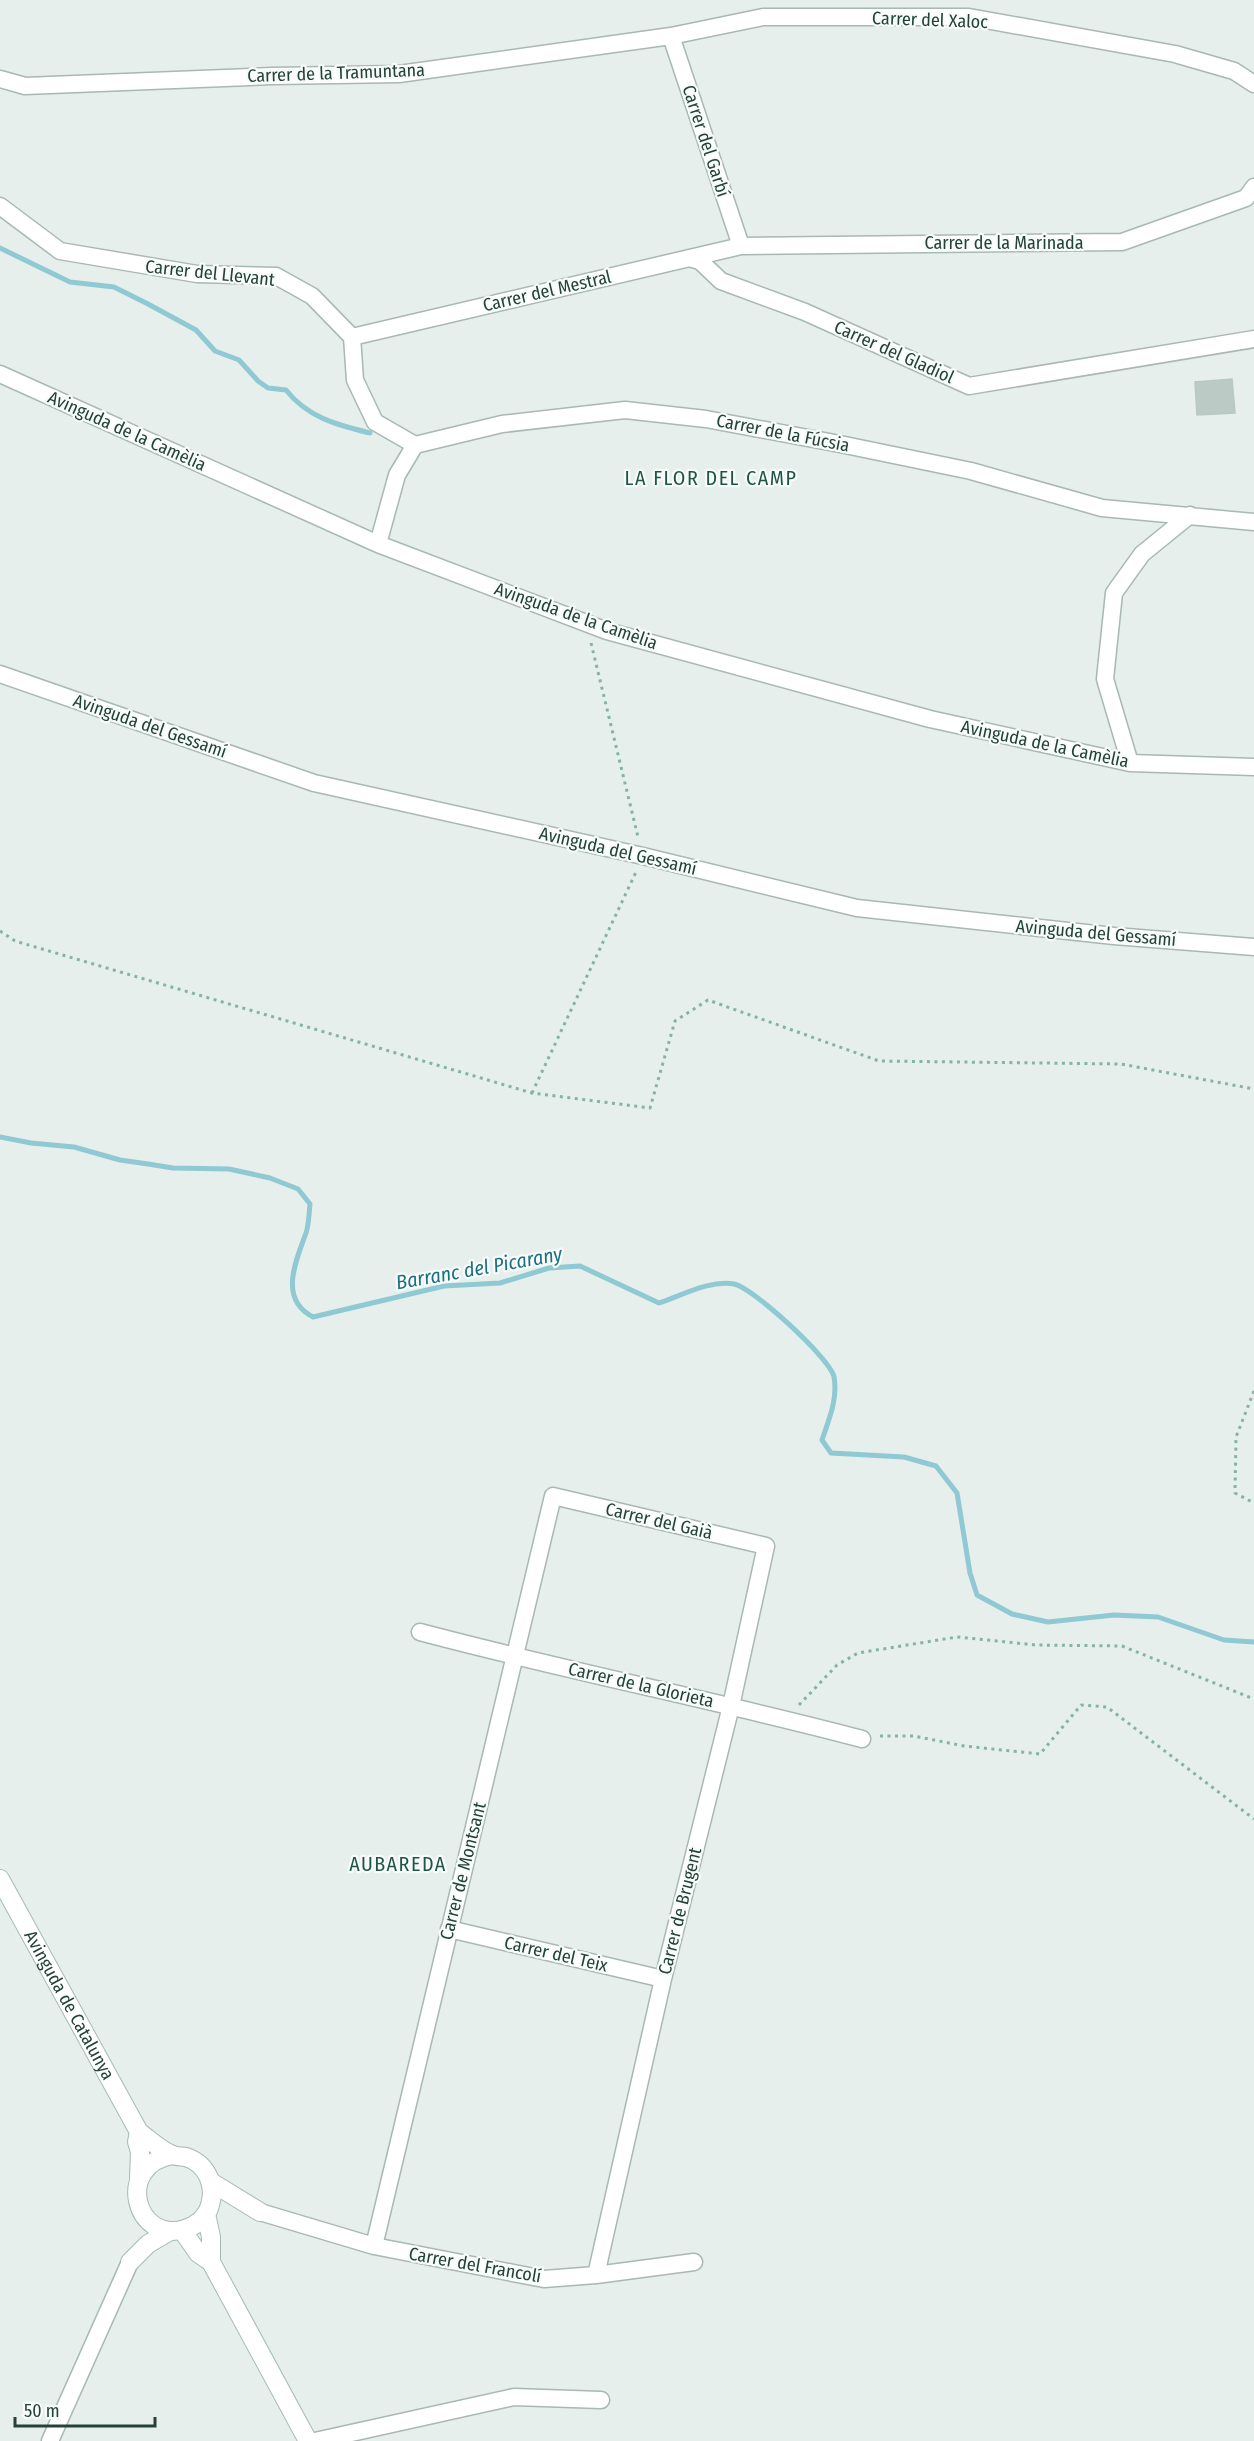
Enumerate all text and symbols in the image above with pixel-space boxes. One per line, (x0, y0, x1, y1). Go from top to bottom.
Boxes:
street label: Carrer del Xaloc (872, 7, 989, 33)
street label: Carrer de la Tramuntana (247, 59, 425, 87)
street label: Carrer del Garbí (678, 82, 735, 200)
street label: Carrer de la Marinada (925, 232, 1084, 254)
street label: Carrer del Llevant (144, 255, 276, 291)
street label: Carrer del Mestral (481, 265, 614, 316)
street label: Carrer del Gladiol (831, 316, 958, 388)
street label: Avinguda de la Camèlia (44, 386, 210, 476)
street label: Carrer de la Fúcsia (715, 409, 852, 457)
district label: LA FLOR DEL CAMP (625, 466, 797, 490)
street label: Avinguda de la Camèlia (492, 578, 661, 654)
street label: Avinguda del Gessamí (70, 689, 230, 763)
street label: Avinguda de la Camèlia (959, 715, 1131, 773)
street label: Avinguda del Gessamí (537, 822, 699, 880)
street label: Avinguda del Gessamí (1015, 915, 1178, 951)
water label: Barranc del Picarany (394, 1241, 565, 1294)
street label: Carrer del Gaià (603, 1498, 715, 1544)
street label: Carrer de la Glorieta (566, 1658, 716, 1712)
street label: Carrer de Montsant (435, 1800, 491, 1942)
street label: Carrer de Brugent (654, 1845, 706, 1977)
district label: AUBAREDA (349, 1852, 447, 1876)
street label: Avinguda de Catalunya (19, 1927, 119, 2084)
street label: Carrer del Teix (502, 1931, 610, 1977)
street label: Carrer del Francolí (407, 2243, 543, 2288)
scale bar (15, 2390, 154, 2428)
text: 50 m (24, 2400, 60, 2422)

